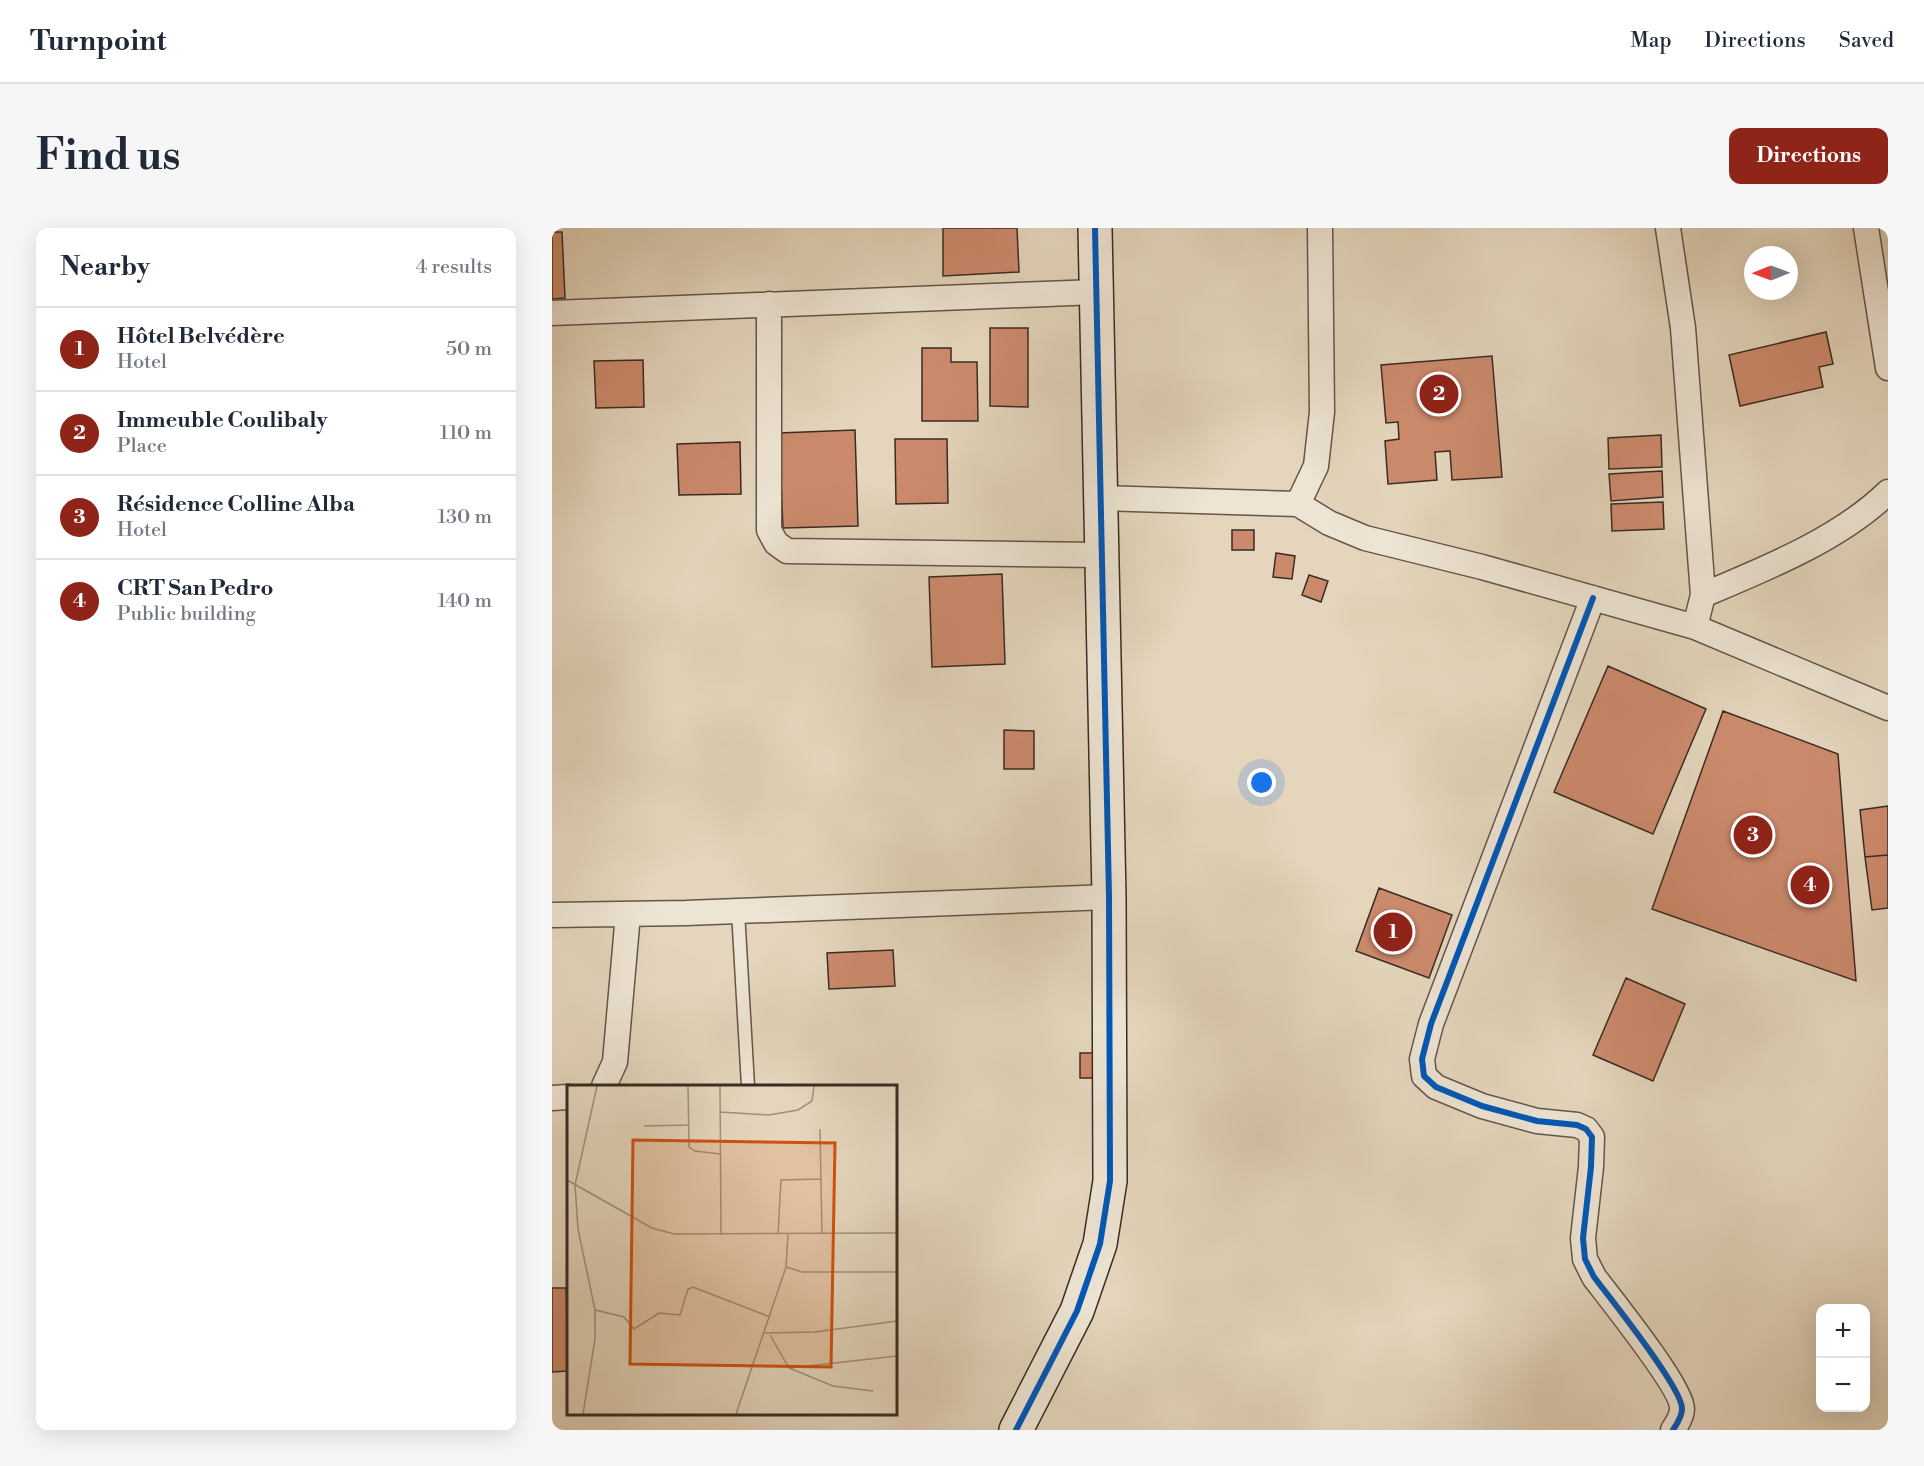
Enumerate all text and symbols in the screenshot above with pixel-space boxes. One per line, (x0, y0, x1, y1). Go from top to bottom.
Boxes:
text: Turnpoint (30, 24, 166, 59)
text: Map (1630, 28, 1672, 54)
text: Directions (1705, 28, 1806, 54)
text: Saved (1839, 28, 1894, 54)
button: Directions (1729, 128, 1888, 184)
text: Find us (36, 130, 180, 183)
north arrow (1744, 246, 1798, 300)
text: Nearby (60, 251, 150, 283)
text: 4 results (415, 255, 492, 280)
text: Hôtel Belvédère (117, 323, 285, 350)
text: 1 (75, 337, 84, 362)
text: 50 m (446, 337, 492, 362)
text: Hotel (117, 350, 167, 375)
pin: 2 (1420, 372, 1458, 416)
text: Immeuble Coulibaly (117, 407, 328, 434)
text: 2 (73, 421, 86, 446)
text: 110 m (440, 421, 492, 446)
text: Place (117, 434, 167, 459)
text: Résidence Colline Alba (117, 491, 355, 518)
text: 3 (73, 505, 86, 530)
text: 130 m (437, 505, 492, 530)
text: Hotel (117, 518, 167, 543)
text: CRT San Pedro (117, 575, 274, 602)
text: 4 (73, 589, 86, 614)
text: 140 m (437, 589, 492, 614)
text: Public building (117, 602, 256, 627)
your location (1247, 768, 1276, 797)
pin: 3 (1734, 812, 1772, 858)
pin: 4 (1790, 862, 1830, 908)
pin: 1 (1374, 910, 1412, 954)
inset map (567, 1085, 897, 1415)
map controls (1816, 1304, 1870, 1412)
button: + (1816, 1304, 1870, 1358)
button: − (1816, 1358, 1870, 1412)

